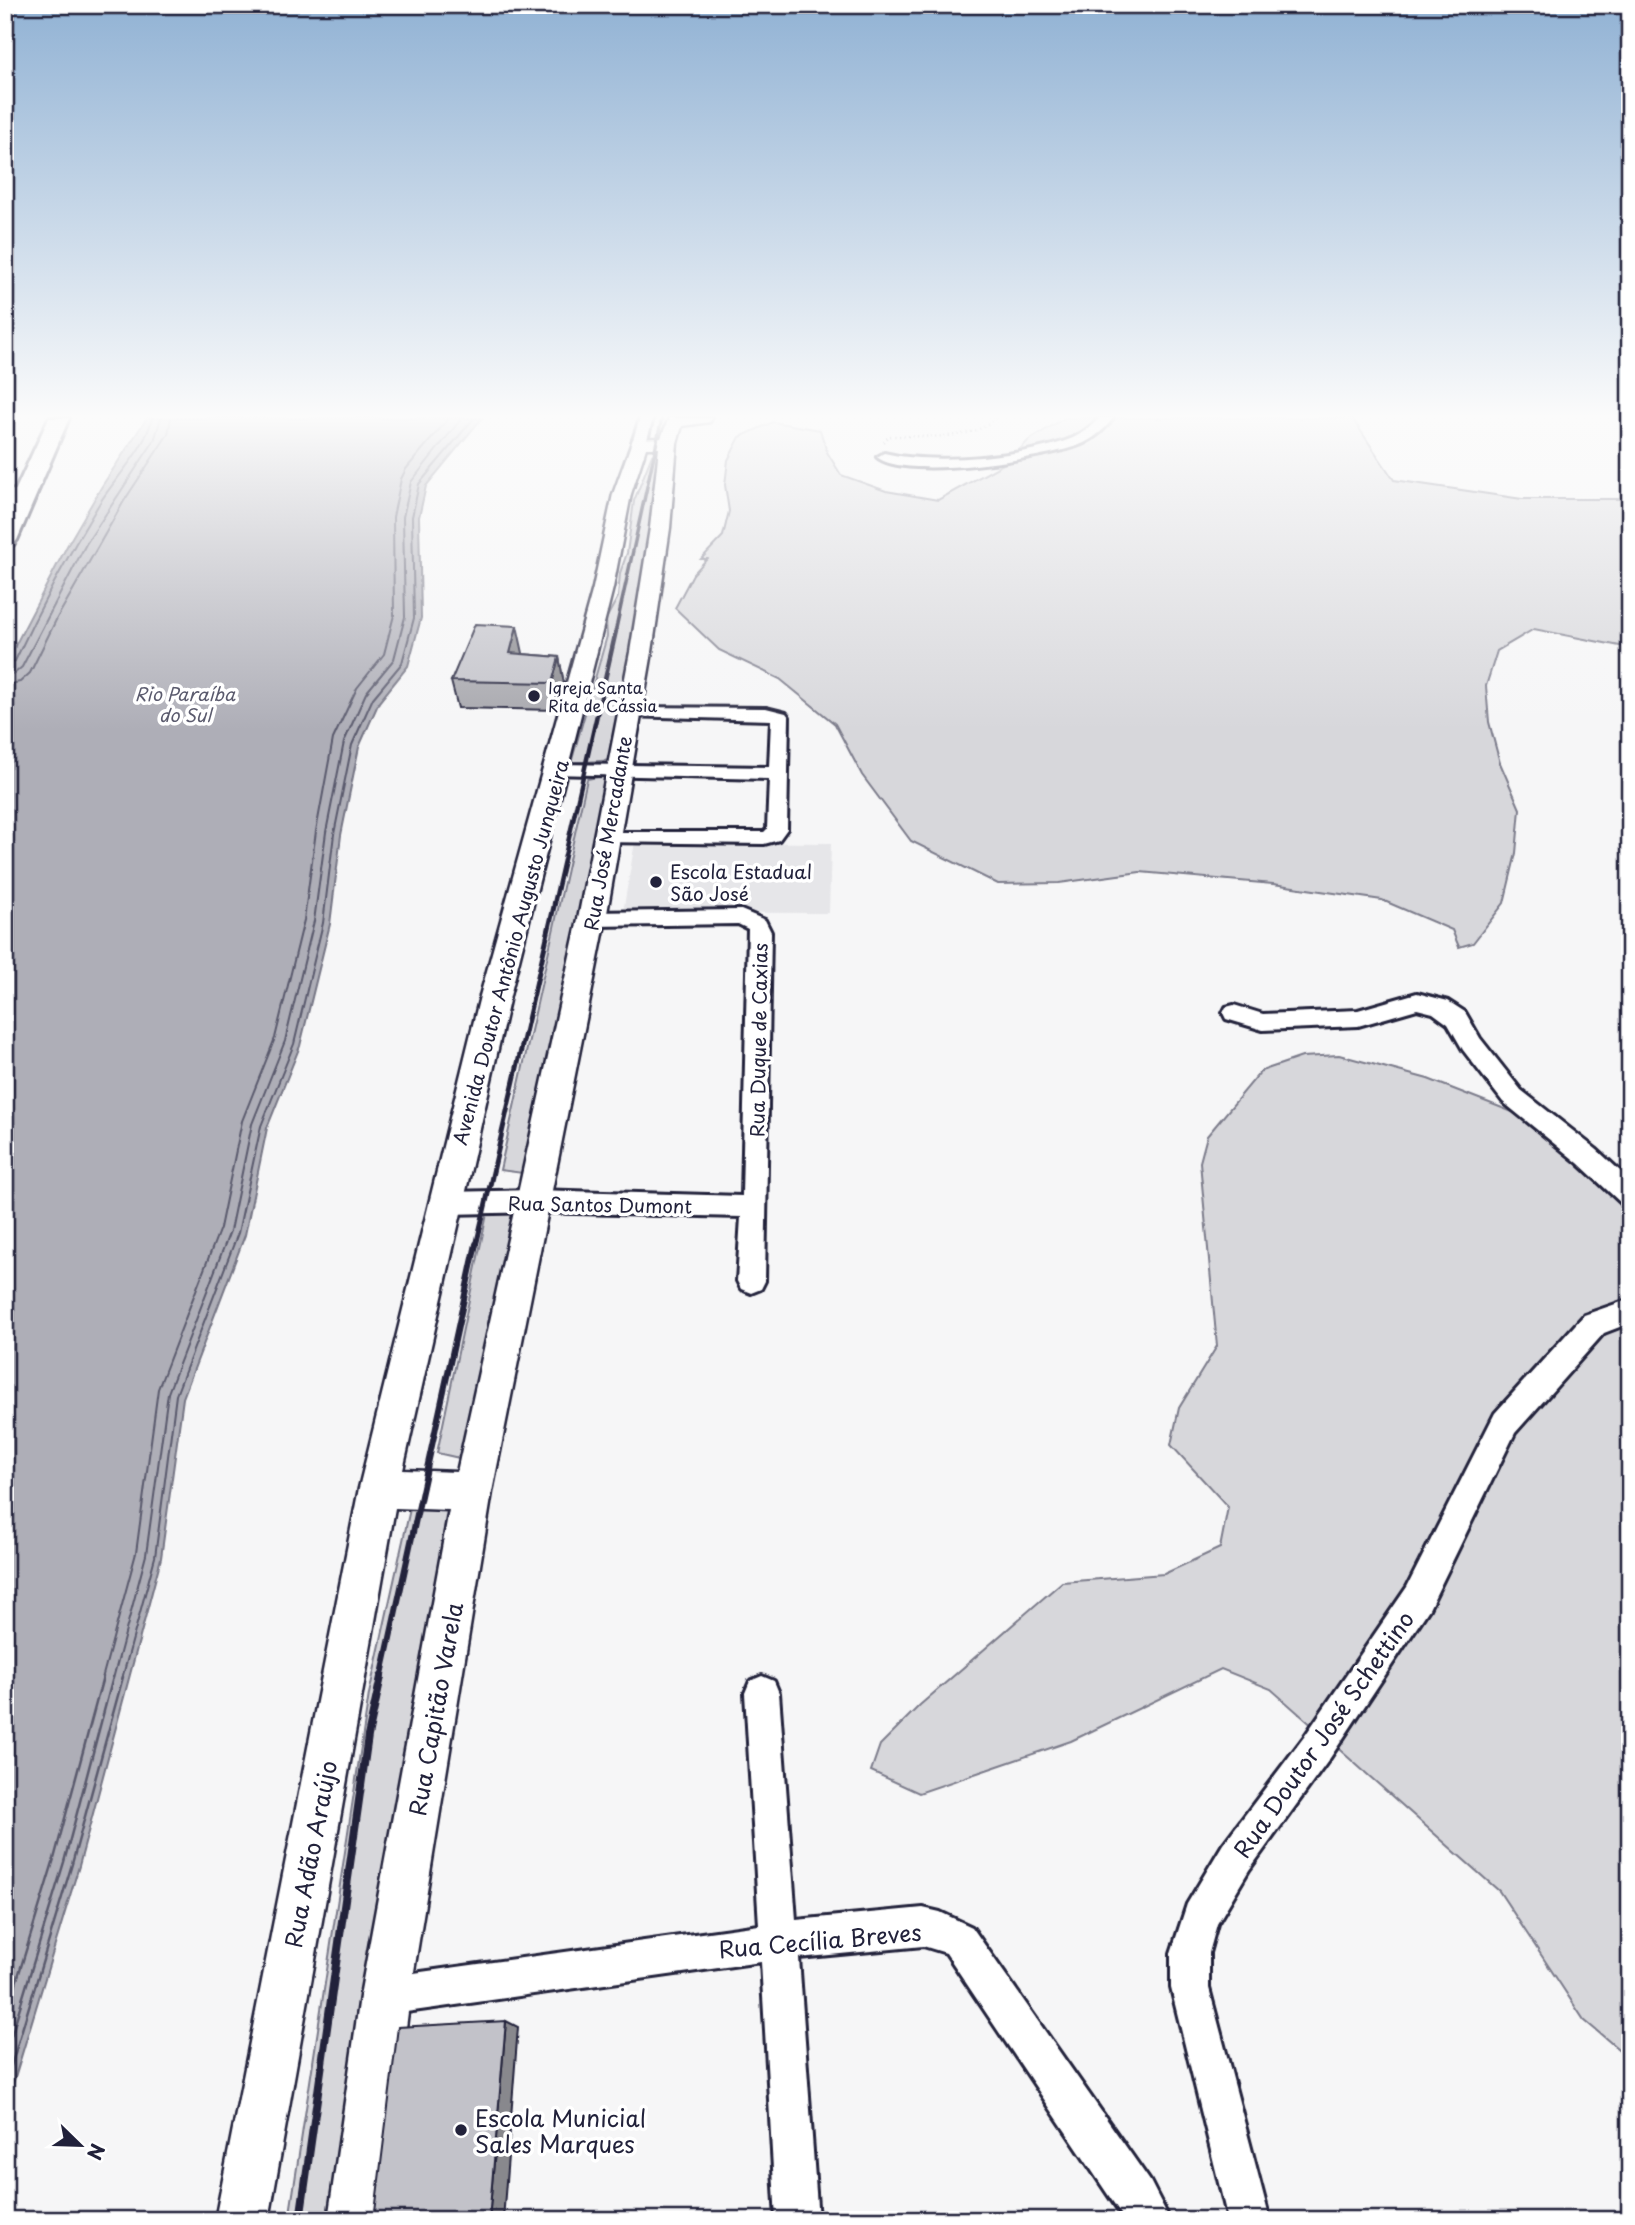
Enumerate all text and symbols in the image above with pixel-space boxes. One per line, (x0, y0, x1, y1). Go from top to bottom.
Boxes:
place label: Igreja Santa Rita de Cássia (548, 675, 657, 717)
water label: Rio Paraíba do Sul (135, 680, 236, 728)
marker: Igreja Santa Rita de Cássia (526, 688, 542, 704)
street label: Rua José Mercadante (576, 733, 638, 933)
street label: Avenida Doutor Antônio Augusto Junqueira (445, 756, 575, 1148)
place label: Escola Estadual São José (670, 857, 812, 907)
marker: Escola Estadual São José (648, 874, 664, 890)
street label: Rua Duque de Caxias (742, 943, 774, 1137)
street label: Rua Santos Dumont (508, 1188, 693, 1220)
street label: Rua Capitão Varela (399, 1600, 471, 1818)
street label: Rua Doutor José Schettino (1224, 1603, 1422, 1865)
street label: Rua Adão Araújo (275, 1757, 345, 1951)
street label: Rua Cecília Breves (717, 1914, 923, 1966)
place label: Escola Municial Sales Marques (475, 2100, 646, 2161)
north arrow (46, 2110, 116, 2180)
marker: Escola Municial Sales Marques (453, 2122, 469, 2138)
text: N (81, 2140, 112, 2164)

